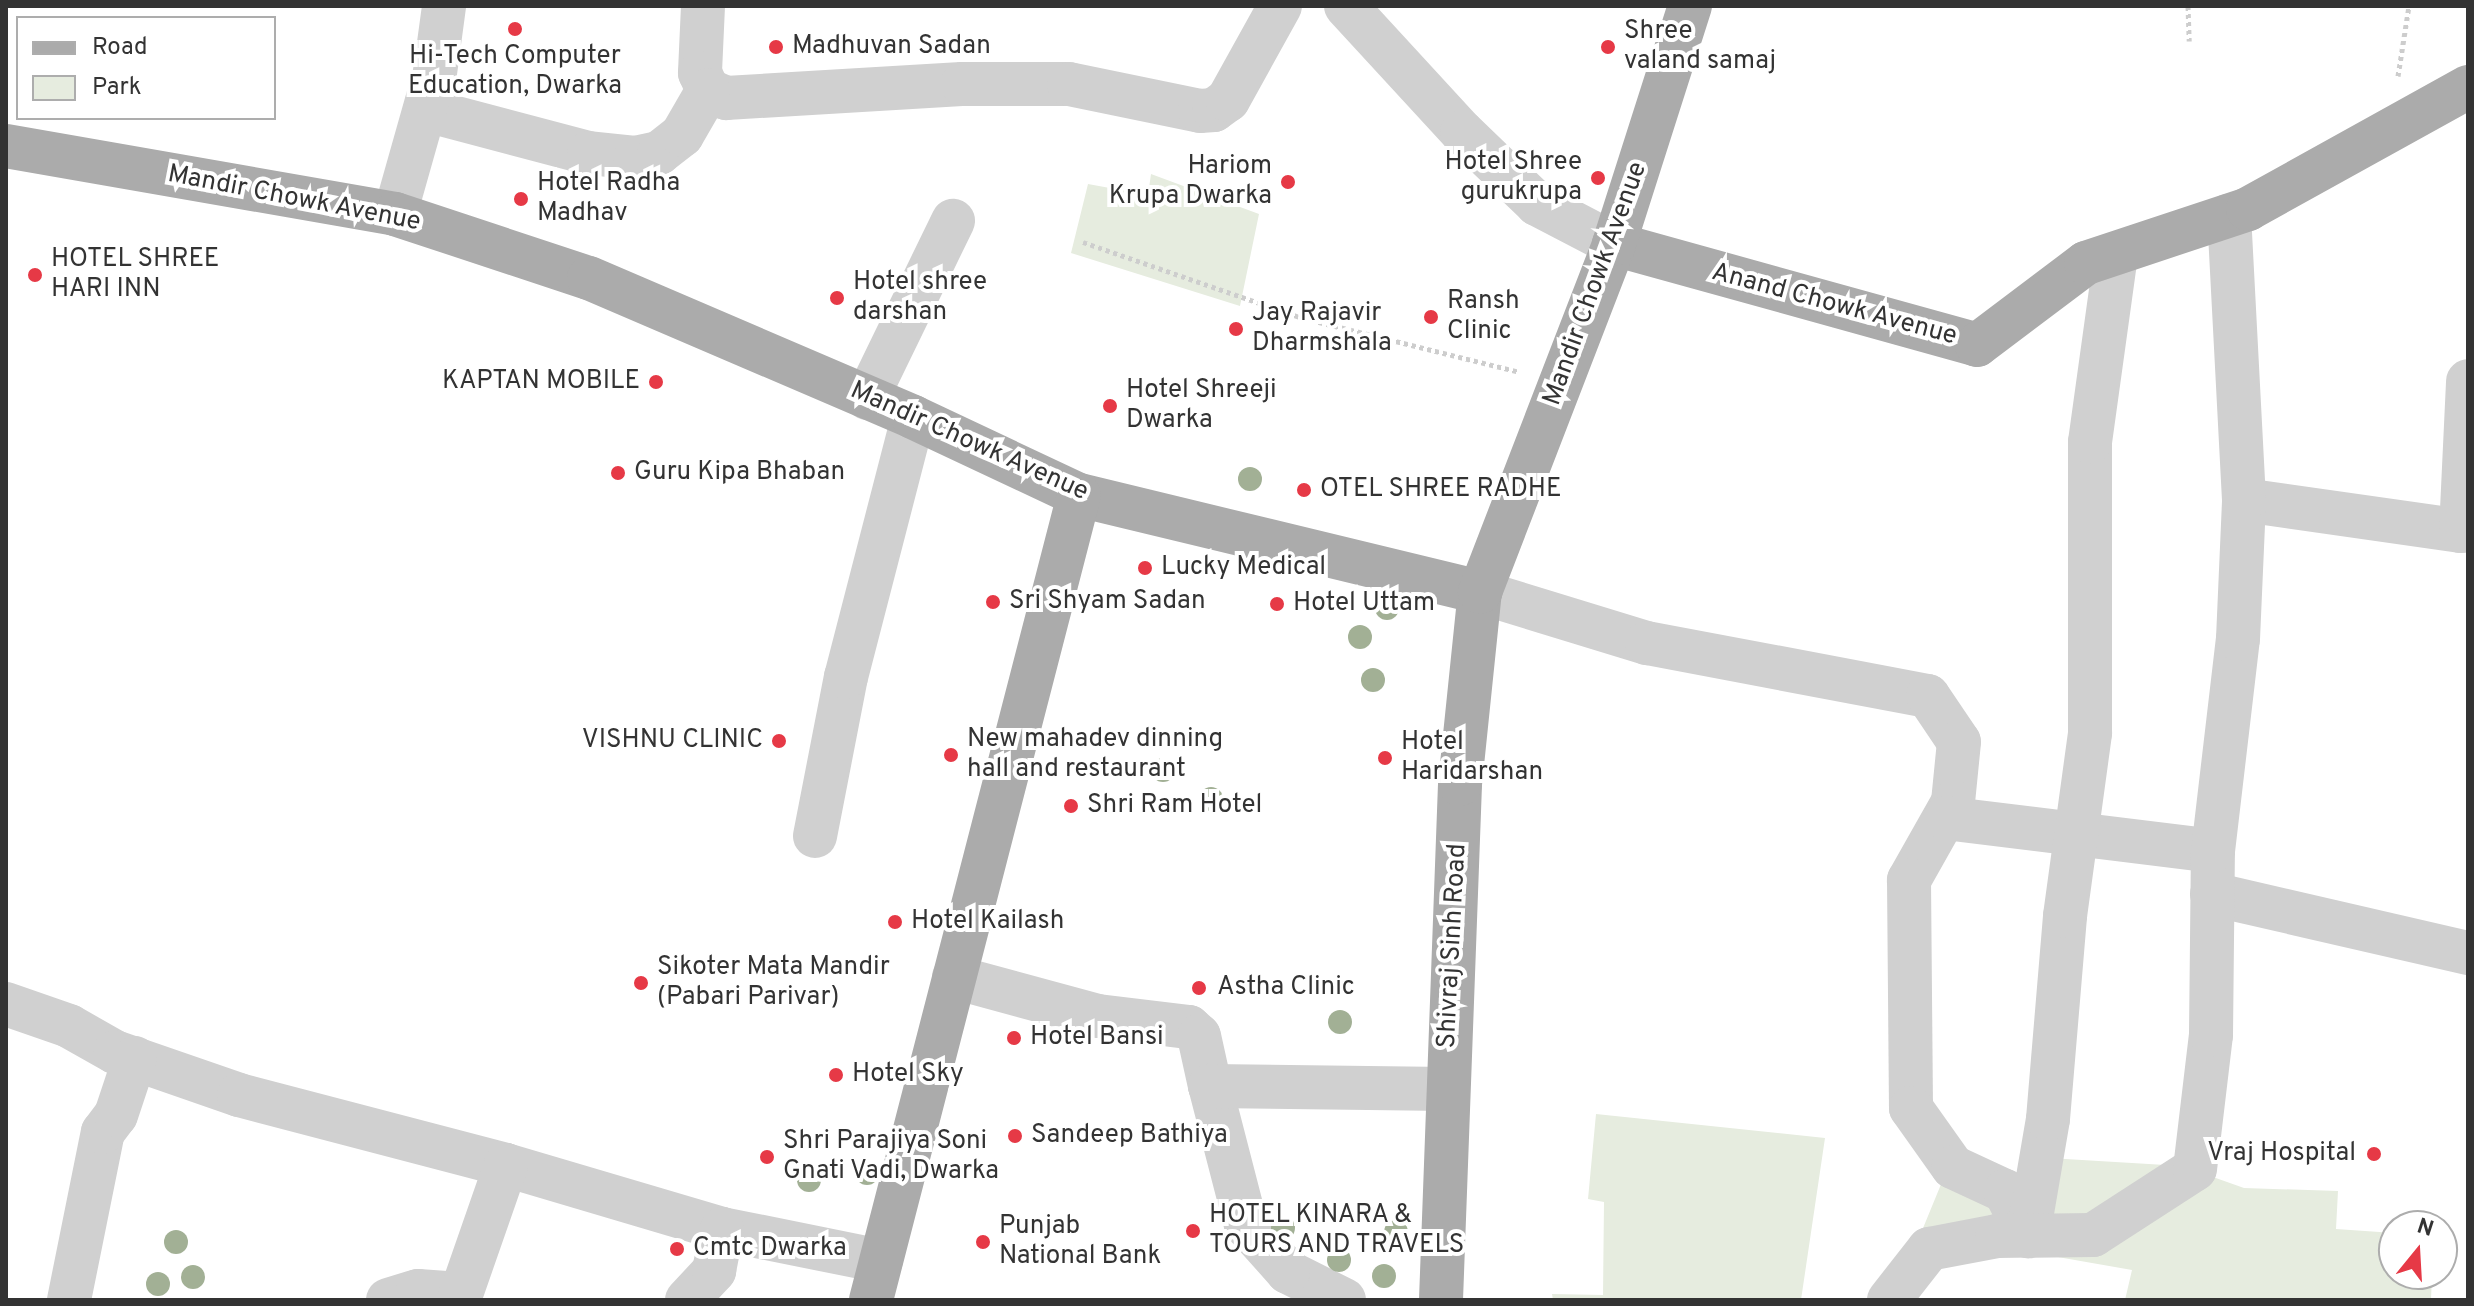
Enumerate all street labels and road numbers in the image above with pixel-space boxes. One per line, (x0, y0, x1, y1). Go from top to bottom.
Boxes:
street label: Mandir Chowk Avenue (1537, 157, 1655, 411)
street label: Mandir Chowk Avenue (164, 159, 424, 239)
street label: Anand Chowk Avenue (1707, 257, 1961, 353)
street label: Mandir Chowk Avenue (845, 375, 1093, 509)
street label: Shivraj Sinh Road (1432, 843, 1474, 1049)

